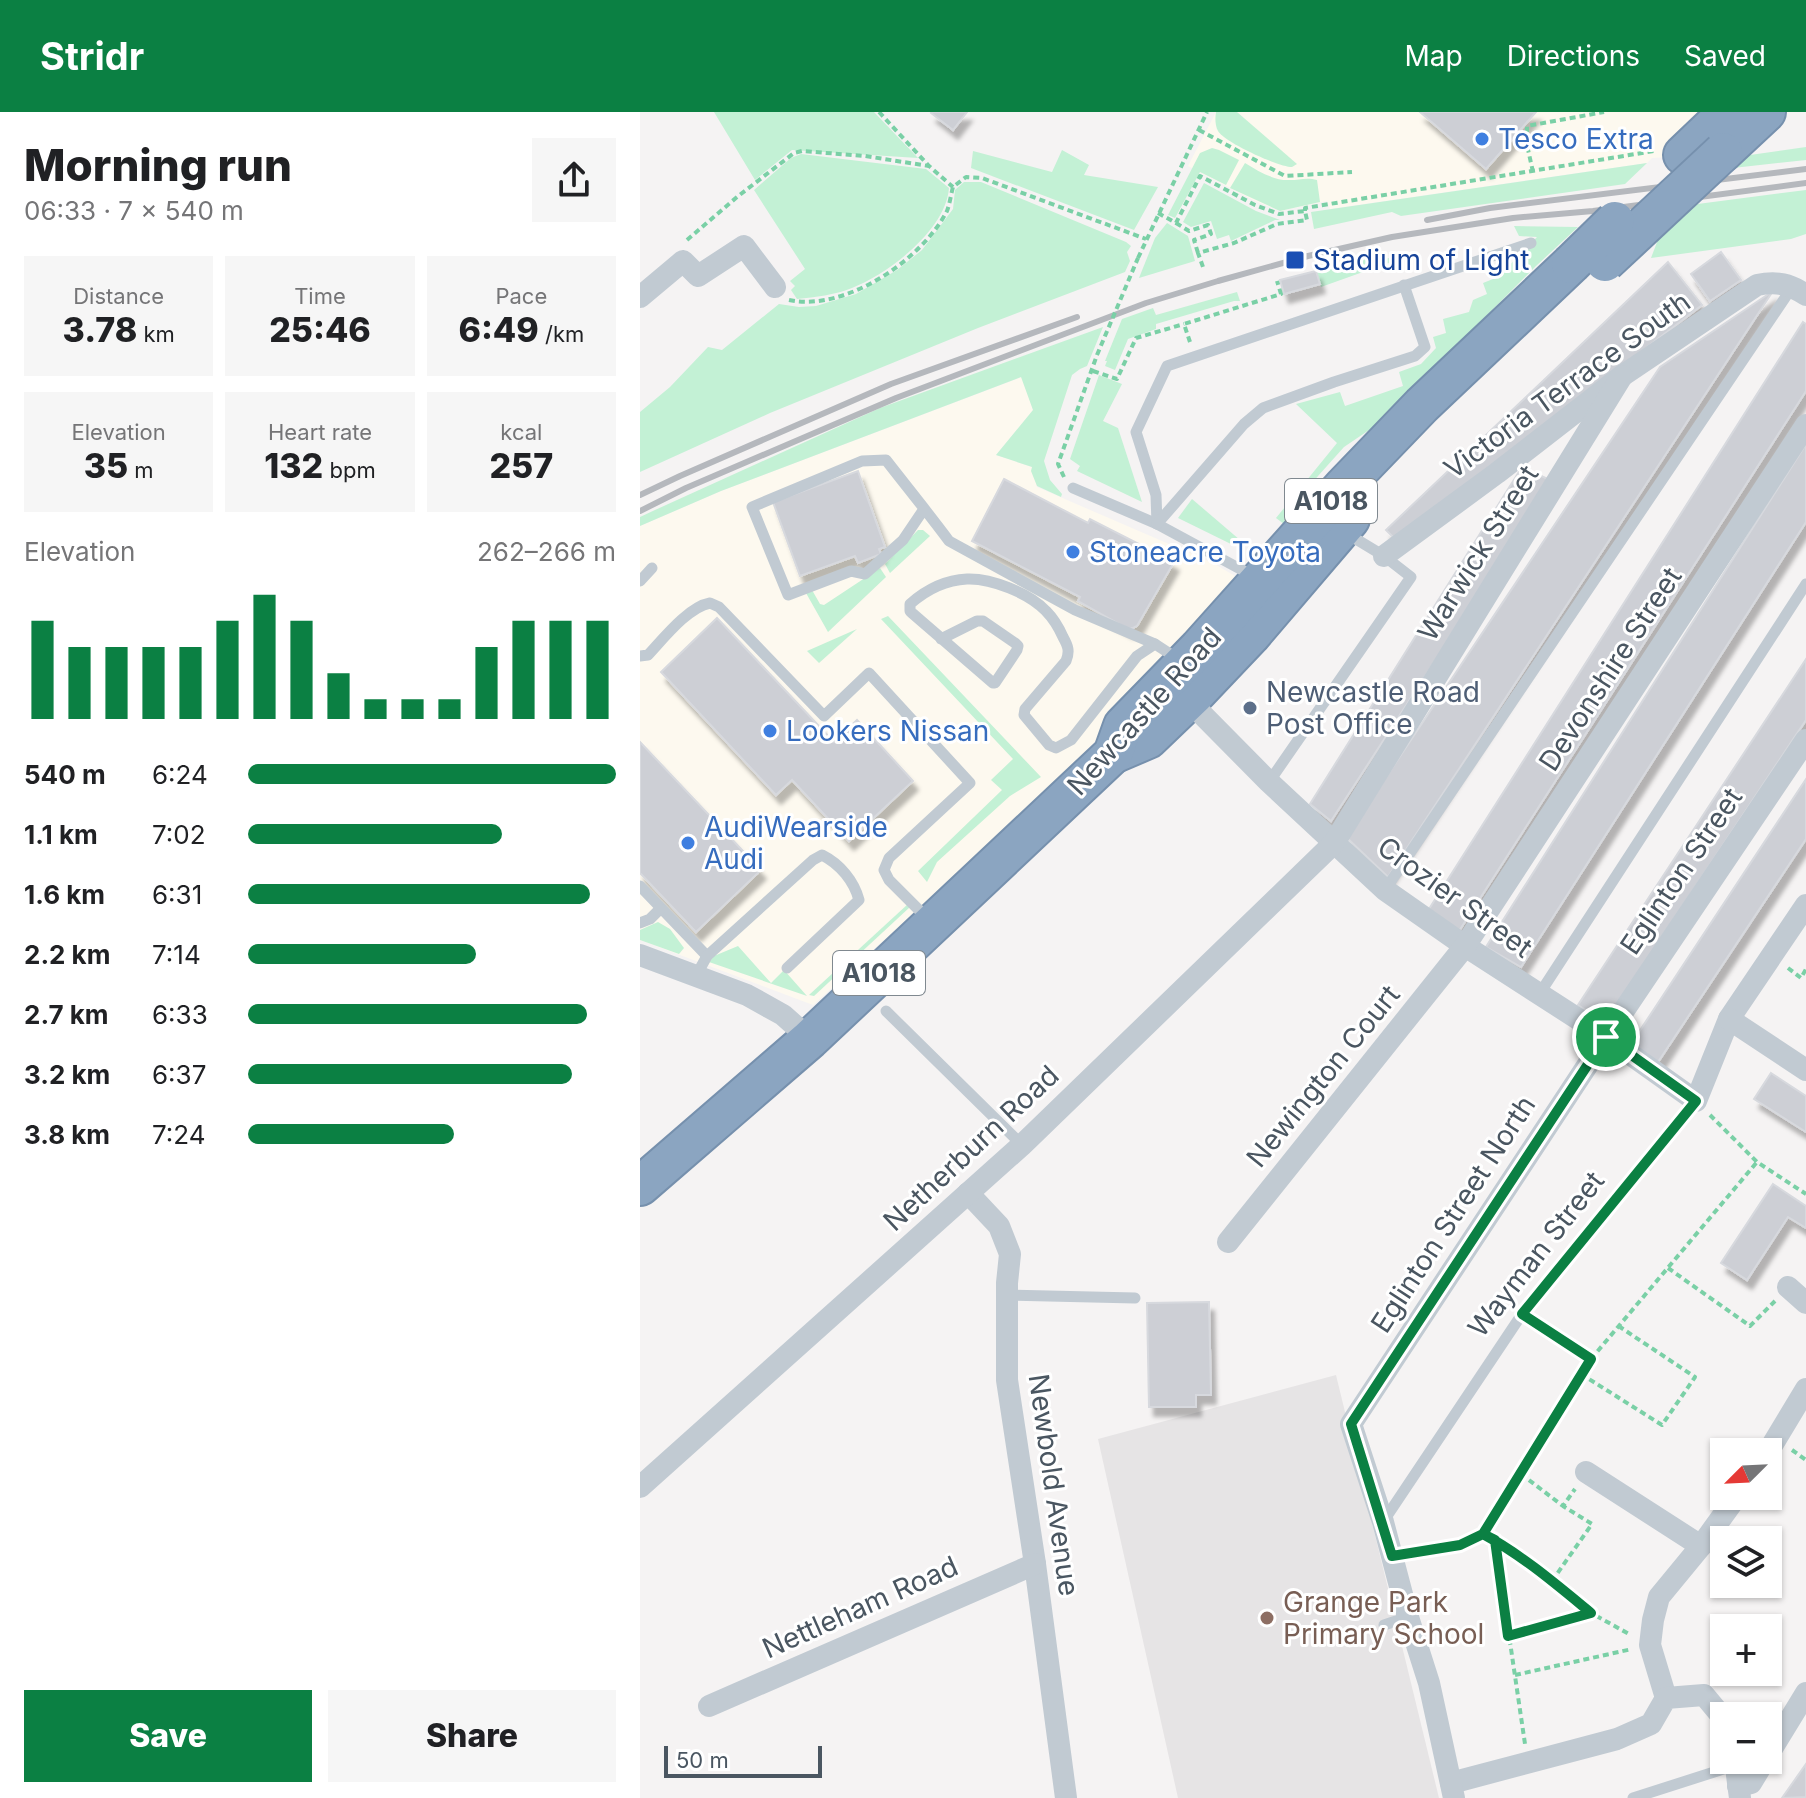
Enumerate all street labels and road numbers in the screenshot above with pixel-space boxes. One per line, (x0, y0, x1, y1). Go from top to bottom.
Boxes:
street label: Victoria Terrace South (1437, 284, 1697, 486)
street label: Warwick Street (1410, 459, 1546, 647)
road number: A1018 (1285, 479, 1377, 523)
street label: Devonshire Street (1531, 561, 1689, 777)
street label: Newcastle Road (1060, 620, 1228, 802)
street label: Eglinton Street (1613, 781, 1749, 961)
street label: Crozier Street (1371, 829, 1539, 965)
road number: A1018 (833, 951, 925, 995)
street label: Newington Court (1239, 978, 1407, 1174)
street label: Netherburn Road (876, 1058, 1066, 1238)
street label: Eglinton Street North (1364, 1089, 1542, 1339)
street label: Wayman Street (1461, 1164, 1611, 1344)
street label: Newbold Avenue (1022, 1372, 1086, 1598)
street label: Nettleham Road (757, 1549, 963, 1665)

